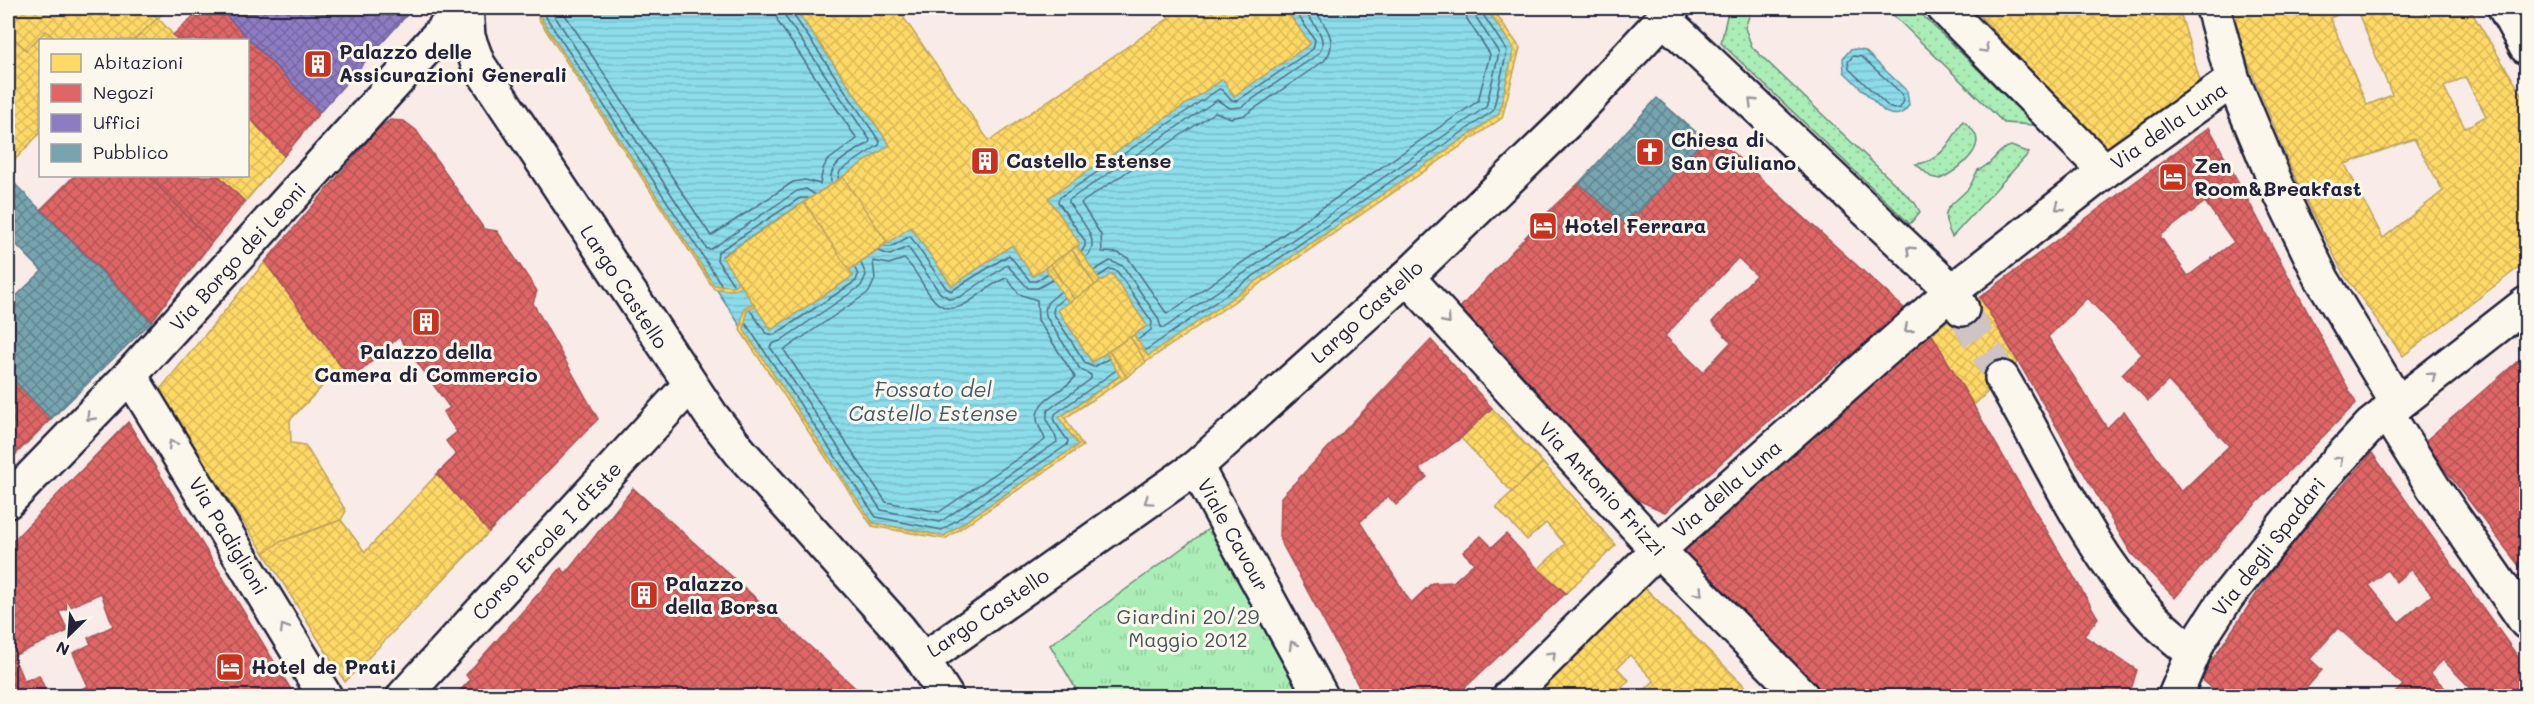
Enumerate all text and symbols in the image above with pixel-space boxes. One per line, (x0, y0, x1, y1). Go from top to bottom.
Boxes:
place label: Palazzo delle Assicurazioni Generali (339, 38, 567, 87)
legend (39, 39, 249, 177)
one-way arrow (1978, 42, 1989, 52)
building icon: Palazzo delle Assicurazioni Generali (302, 48, 334, 80)
text: Abitazioni (93, 50, 183, 74)
street label: Via della Luna (2105, 75, 2232, 175)
text: Negozi (93, 80, 154, 104)
one-way arrow (1748, 99, 1759, 110)
text: Uffici (93, 110, 141, 134)
place label: Chiesa di San Giuliano (1671, 126, 1796, 175)
church icon: Chiesa di San Giuliano (1634, 136, 1666, 168)
text: Pubblico (93, 140, 168, 164)
building icon: Castello Estense (969, 145, 1001, 177)
place label: Castello Estense (1006, 147, 1171, 173)
place label: Zen Room&Breakfast (2194, 152, 2362, 201)
hotel icon: Zen Room&Breakfast (2157, 161, 2189, 193)
street label: Via Borgo dei Leoni (164, 176, 311, 336)
one-way arrow (2055, 199, 2066, 210)
hotel icon: Hotel Ferrara (1527, 210, 1559, 242)
place label: Hotel Ferrara (1564, 212, 1706, 238)
street label: Largo Castello (575, 220, 675, 353)
one-way arrow (1906, 246, 1916, 257)
street label: Largo Castello (1305, 254, 1428, 369)
building icon: Palazzo della Camera di Commercio (410, 306, 442, 338)
one-way arrow (1440, 313, 1451, 324)
one-way arrow (1904, 322, 1915, 333)
place label: Palazzo della Camera di Commercio (314, 338, 538, 387)
one-way arrow (2425, 372, 2436, 383)
water label: Fossato del Castello Estense (848, 375, 1018, 426)
one-way arrow (86, 410, 97, 421)
street label: Via Antonio Frizzi (1534, 416, 1672, 561)
street label: Via della Luna (1666, 434, 1786, 543)
one-way arrow (167, 440, 179, 450)
street label: Corso Ercole I d'Este (466, 455, 627, 625)
one-way arrow (2332, 456, 2343, 467)
street label: Via Padiglioni (183, 472, 274, 599)
street label: Via degli Spadari (2206, 472, 2331, 621)
street label: Viale Cavour (1192, 473, 1276, 596)
one-way arrow (1144, 494, 1155, 505)
street label: Largo Castello (921, 561, 1054, 663)
place label: Palazzo della Borsa (665, 570, 778, 619)
building icon: Palazzo della Borsa (628, 579, 660, 611)
one-way arrow (1692, 586, 1703, 596)
park label: Giardini 20/29 Maggio 2012 (1117, 603, 1260, 652)
north arrow (39, 605, 99, 665)
one-way arrow (280, 624, 291, 635)
text: N (53, 637, 72, 661)
one-way arrow (1289, 641, 1300, 651)
hotel icon: Hotel de Prati (214, 651, 246, 683)
one-way arrow (1544, 652, 1555, 663)
place label: Hotel de Prati (251, 653, 396, 679)

